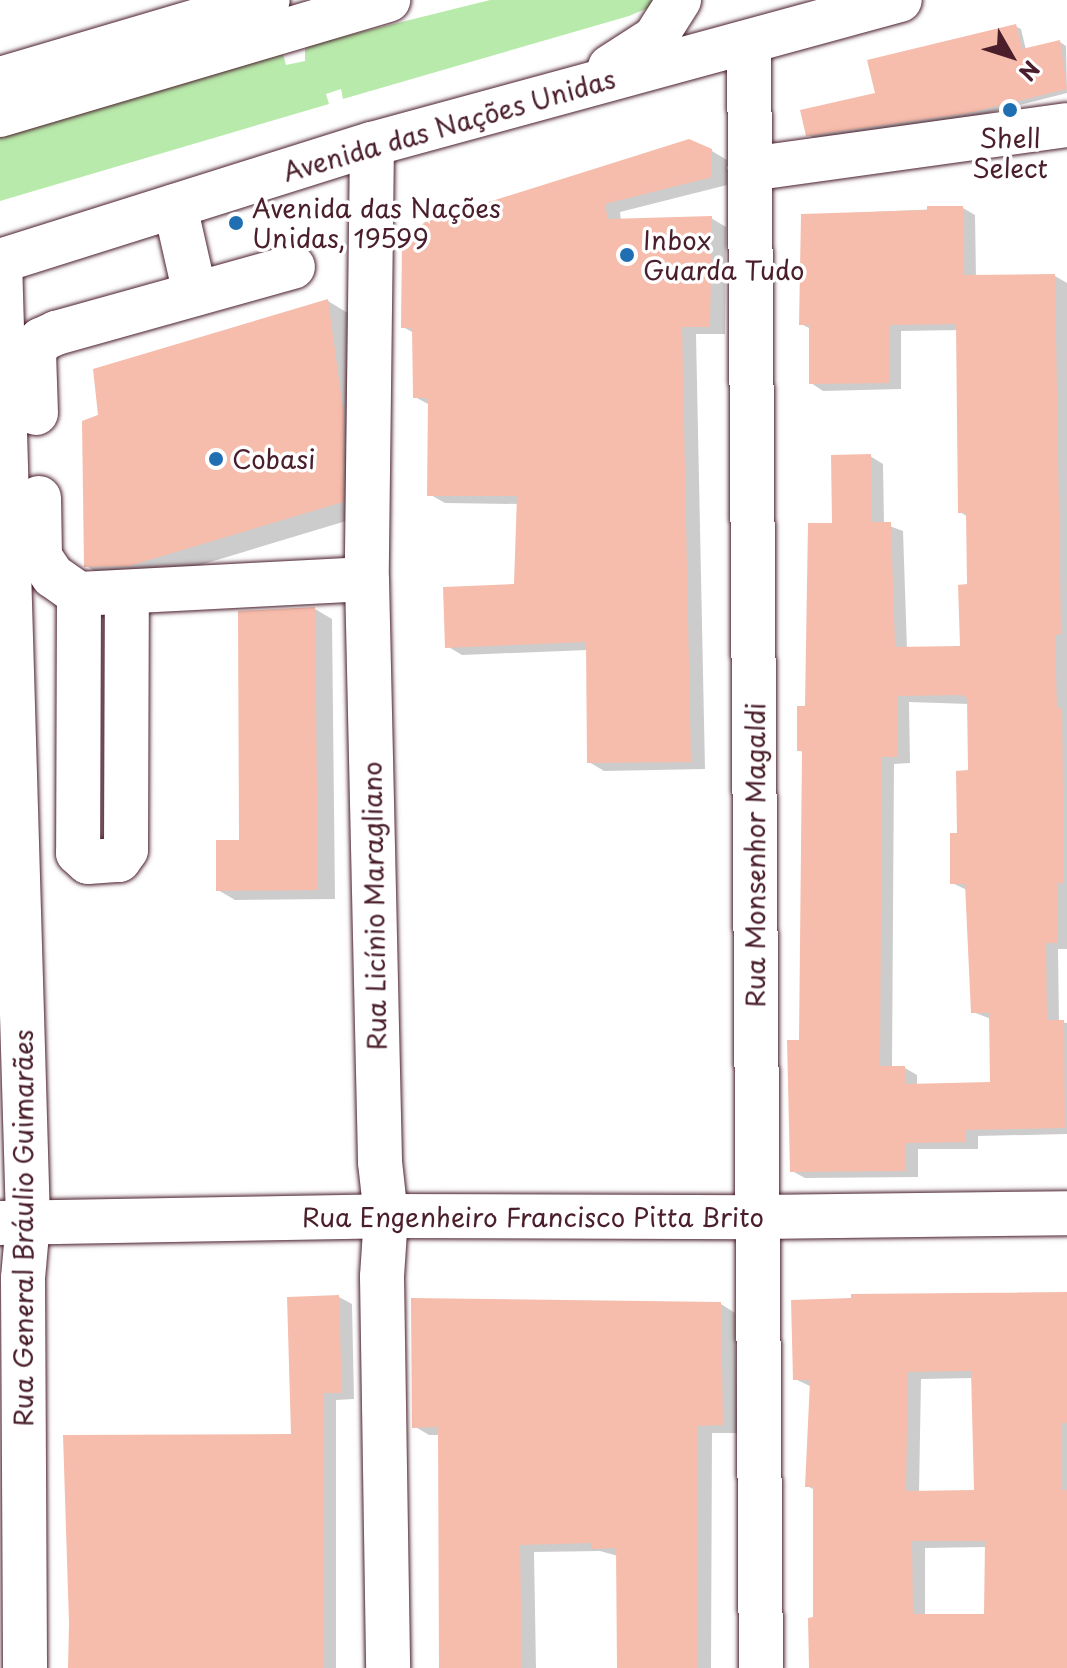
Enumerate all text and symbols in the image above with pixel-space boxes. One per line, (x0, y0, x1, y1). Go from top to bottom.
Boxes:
north arrow (971, 16, 1051, 96)
text: N (1012, 54, 1048, 89)
street label: Avenida das Nações Unidas (279, 63, 619, 187)
marker: Shell Select (1001, 101, 1019, 119)
place label: Shell Select (972, 122, 1048, 184)
place label: Avenida das Nações Unidas, 19599 (252, 192, 501, 254)
marker: Avenida das Nações Unidas, 19599 (227, 214, 245, 232)
place label: Inbox Guarda Tudo (643, 224, 807, 286)
marker: Inbox Guarda Tudo (618, 246, 636, 264)
place label: Cobasi (232, 443, 316, 475)
marker: Cobasi (207, 450, 225, 468)
street label: Rua Monsenhor Magaldi (739, 702, 771, 1008)
street label: Rua Licínio Maragliano (356, 761, 392, 1051)
street label: Rua General Bráulio Guimarães (7, 1029, 39, 1427)
street label: Rua Engenheiro Francisco Pitta Brito (301, 1201, 765, 1233)

